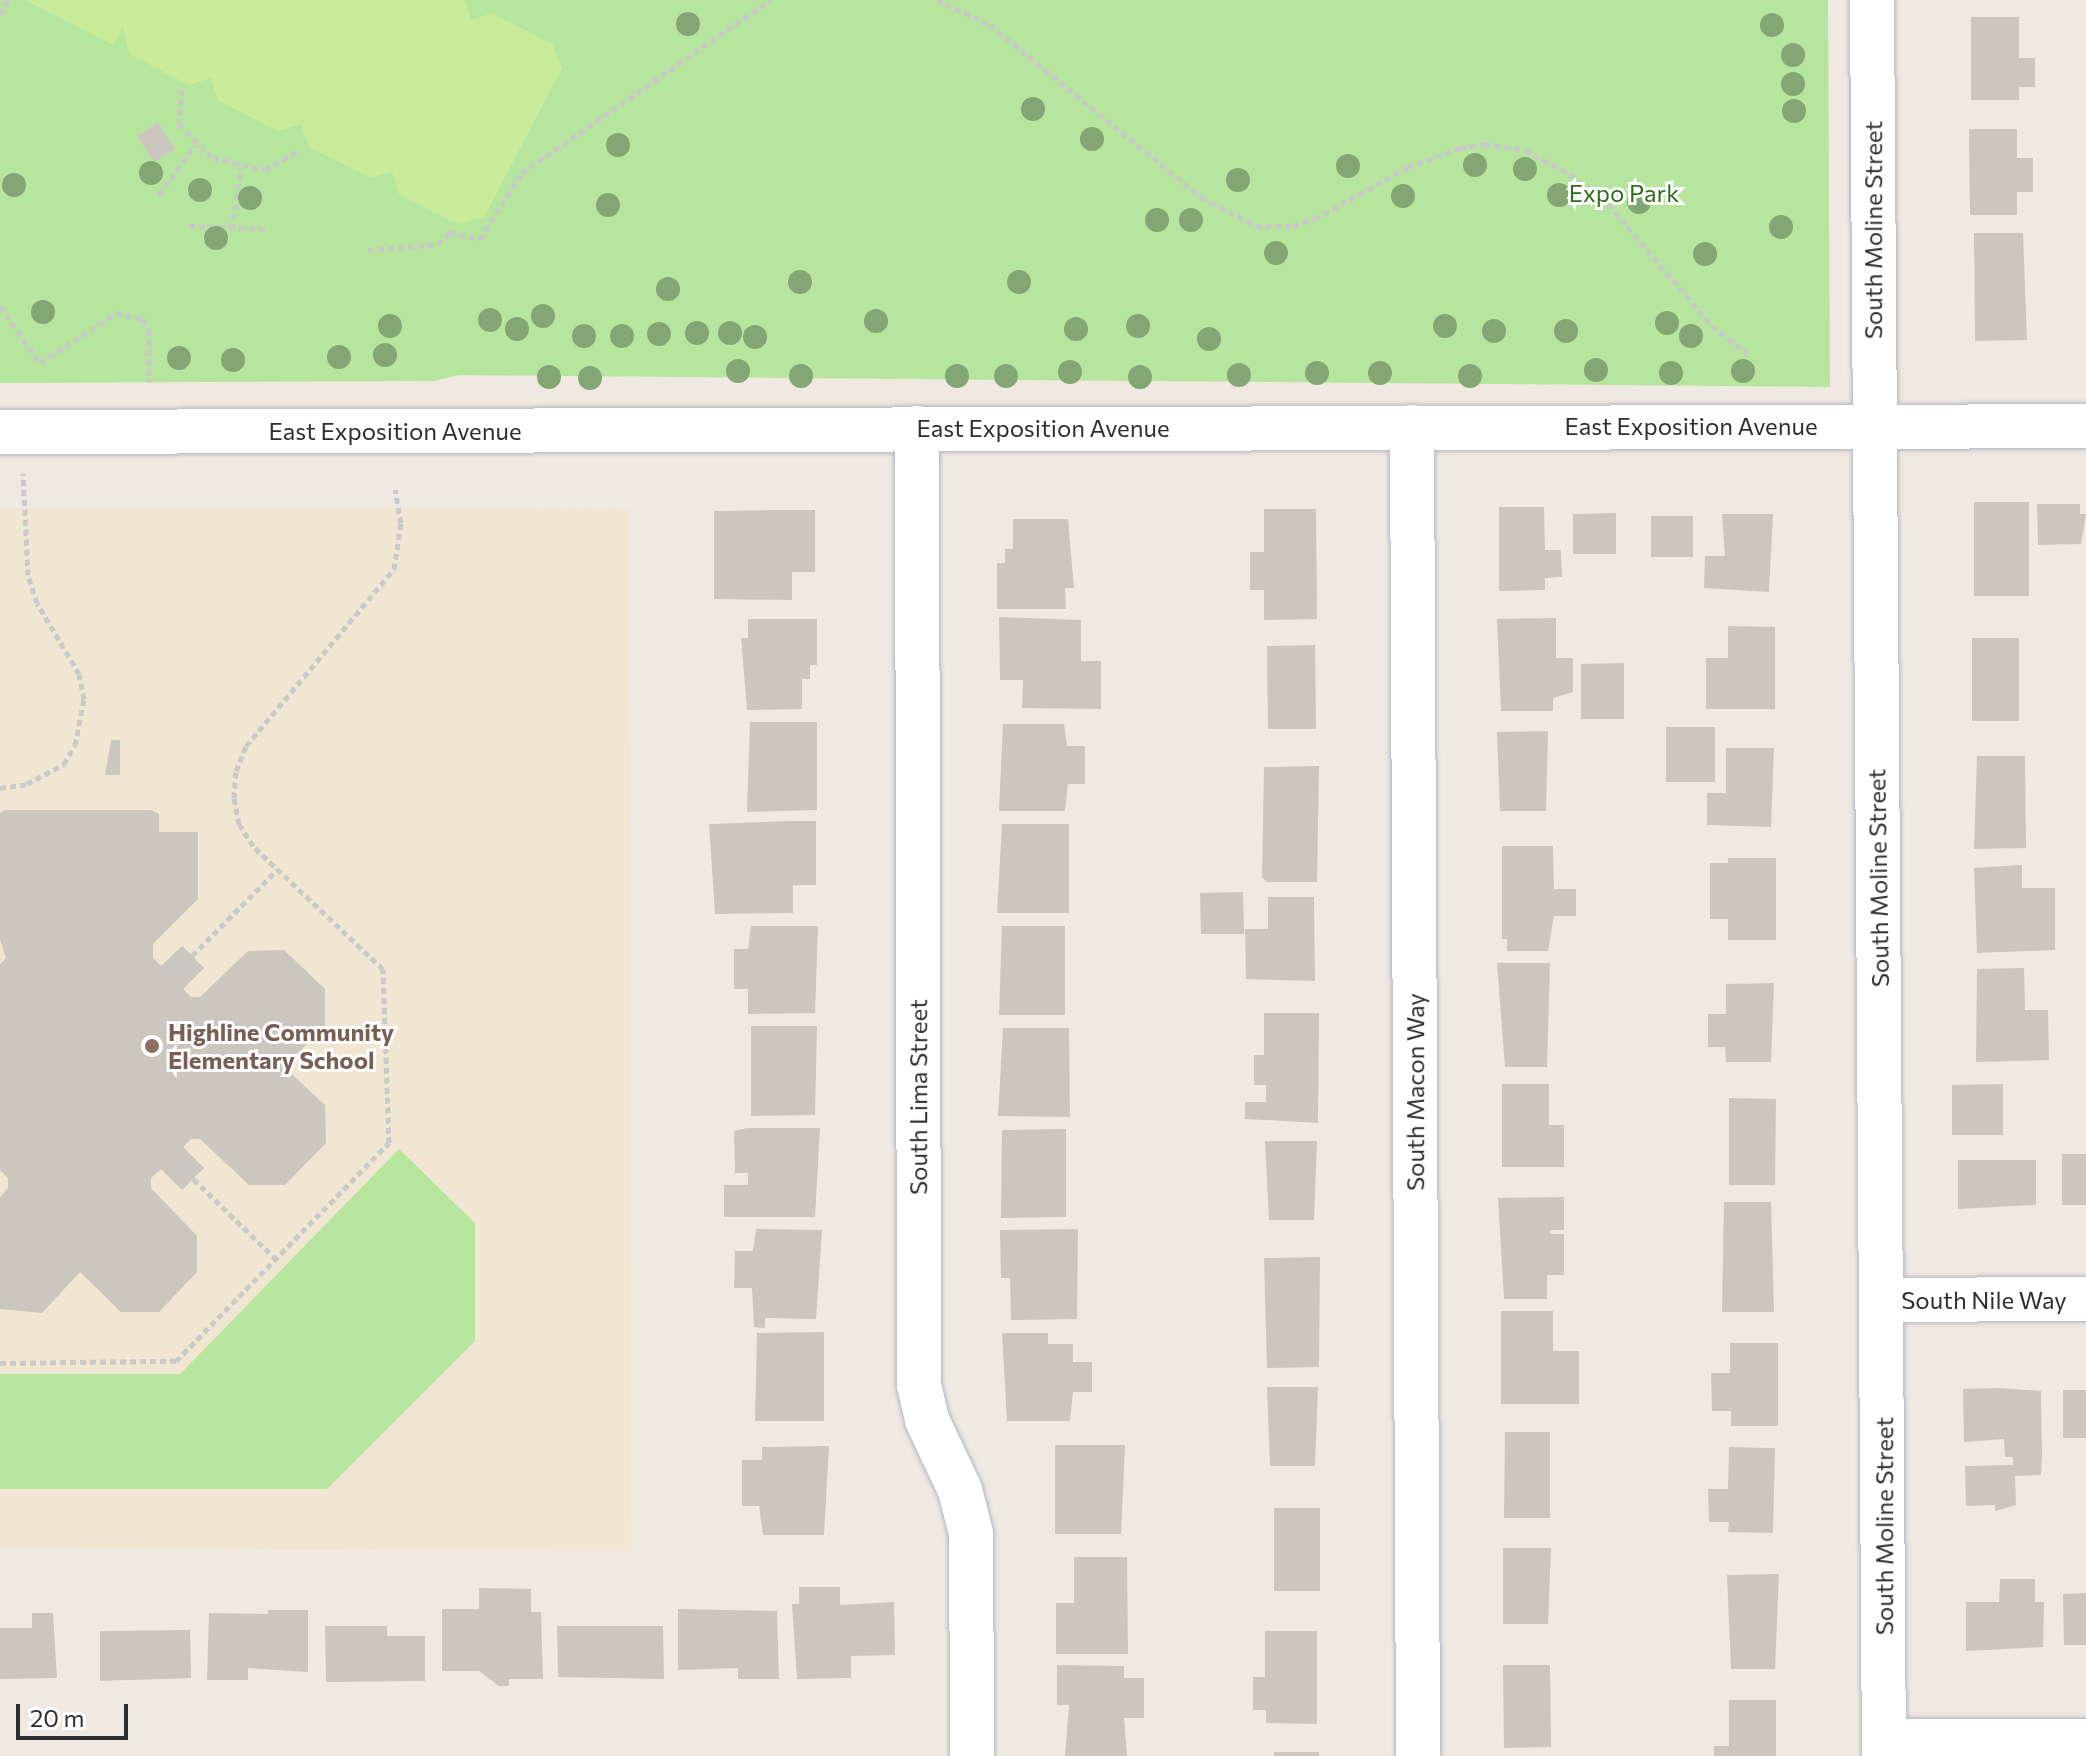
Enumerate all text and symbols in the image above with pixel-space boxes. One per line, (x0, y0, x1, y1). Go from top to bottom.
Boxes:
street label: South Moline Street (1859, 121, 1887, 339)
park label: Expo Park (1569, 179, 1679, 207)
street label: East Exposition Avenue (1564, 412, 1818, 440)
street label: East Exposition Avenue (916, 414, 1170, 442)
street label: East Exposition Avenue (268, 417, 522, 445)
street label: South Moline Street (1862, 769, 1894, 987)
street label: South Macon Way (1401, 993, 1429, 1191)
street label: South Lima Street (904, 999, 932, 1195)
place label: Highline Community Elementary School (168, 1018, 394, 1074)
marker: Highline Community Elementary School (143, 1037, 161, 1055)
street label: South Nile Way (1901, 1286, 2067, 1314)
street label: South Moline Street (1870, 1417, 1898, 1635)
scale bar (20, 1688, 132, 1738)
text: 20 m (30, 1703, 84, 1732)

